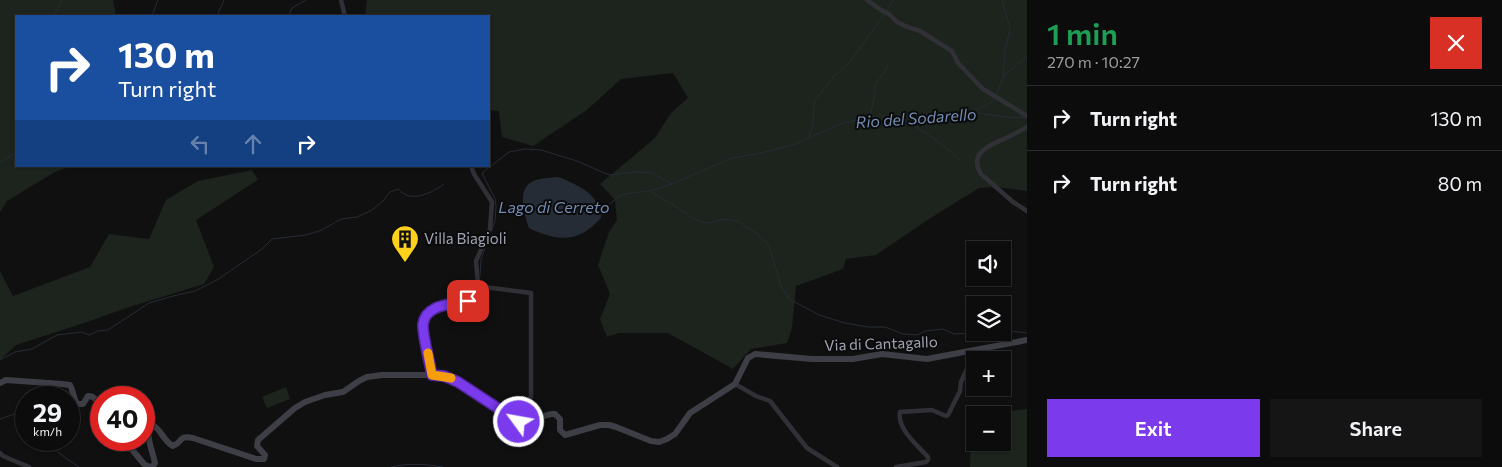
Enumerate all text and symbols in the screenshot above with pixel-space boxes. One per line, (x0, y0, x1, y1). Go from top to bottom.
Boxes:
text: 1 min (1047, 14, 1118, 51)
button: close (1430, 17, 1482, 69)
text: 130 m (118, 32, 215, 75)
icon: right (35, 35, 100, 100)
text: 270 m · 10:27 (1047, 52, 1140, 71)
text: Turn right (118, 75, 216, 102)
water label: Rio del Sodarello (855, 104, 977, 131)
icon: right (1047, 104, 1075, 132)
text: Turn right (1090, 107, 1177, 130)
text: 130 m (1430, 107, 1482, 130)
icon: left (186, 130, 214, 158)
icon: ahead (239, 130, 267, 158)
icon: right (292, 130, 320, 158)
icon: right (1047, 169, 1075, 197)
text: Turn right (1090, 172, 1177, 195)
text: 80 m (1438, 172, 1482, 195)
water label: Lago di Cerreto (498, 197, 610, 216)
building icon: Villa Biagioli (390, 224, 420, 263)
place label: Villa Biagioli (424, 229, 506, 247)
map controls (966, 241, 1011, 451)
button: sound (966, 241, 1011, 286)
pin (447, 280, 489, 322)
icon: arrive (454, 287, 482, 315)
button: layers (966, 296, 1011, 341)
street label: Via di Cantagallo (824, 332, 938, 354)
button: + (966, 351, 1011, 396)
speed limit sign: 40 (90, 386, 155, 451)
position arrow (492, 395, 544, 447)
text: 29 (33, 397, 62, 427)
button: Exit (1047, 399, 1260, 457)
button: Share (1270, 399, 1482, 457)
button: − (966, 406, 1011, 451)
text: km/h (33, 424, 62, 438)

